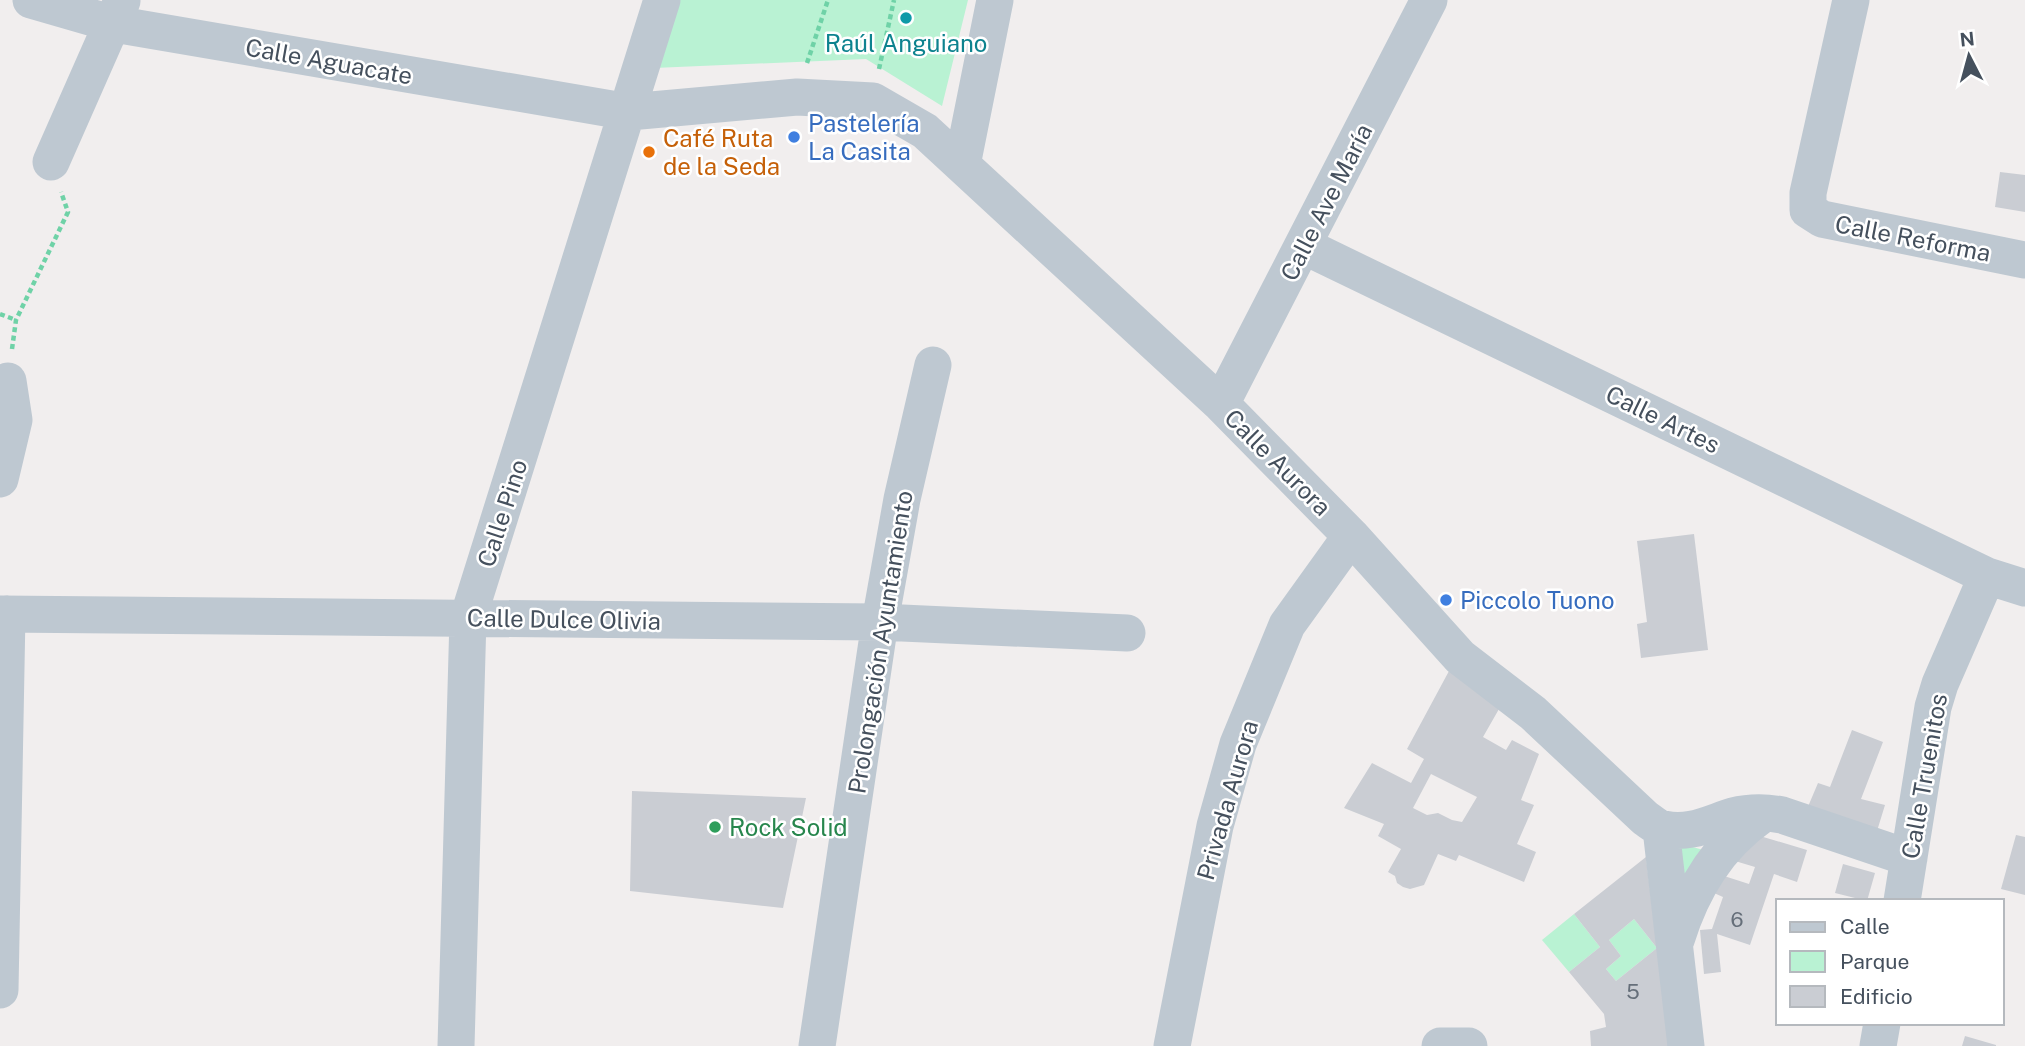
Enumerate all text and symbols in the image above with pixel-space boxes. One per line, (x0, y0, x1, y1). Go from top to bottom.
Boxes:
marker: Raúl Anguiano (898, 10, 914, 26)
north arrow (1934, 21, 2004, 91)
text: N (1959, 27, 1976, 51)
place label: Raúl Anguiano (825, 29, 987, 57)
street label: Calle Aguacate (243, 33, 415, 89)
place label: Pastelería La Casita (808, 109, 919, 165)
street label: Calle Ave María (1274, 119, 1378, 285)
place label: Café Ruta de la Seda (663, 124, 780, 180)
marker: Pastelería La Casita (786, 129, 802, 145)
marker: Café Ruta de la Seda (641, 144, 657, 160)
street label: Calle Reforma (1833, 209, 1993, 267)
street label: Calle Artes (1601, 379, 1725, 459)
street label: Calle Aurora (1219, 403, 1337, 521)
street label: Calle Pino (471, 456, 533, 570)
street label: Prolongación Ayuntamiento (842, 488, 918, 796)
place label: Piccolo Tuono (1460, 586, 1614, 614)
marker: Piccolo Tuono (1438, 592, 1454, 608)
street label: Calle Dulce Olivia (467, 603, 661, 635)
street label: Calle Truenitos (1896, 691, 1952, 861)
street label: Privada Aurora (1191, 717, 1263, 883)
place label: Rock Solid (729, 813, 848, 841)
marker: Rock Solid (707, 819, 723, 835)
legend (1776, 899, 2004, 1025)
house number: 6 (1730, 907, 1744, 932)
text: Calle (1840, 914, 1890, 939)
text: Parque (1840, 949, 1909, 974)
house number: 5 (1626, 979, 1640, 1004)
text: Edificio (1840, 984, 1913, 1009)

